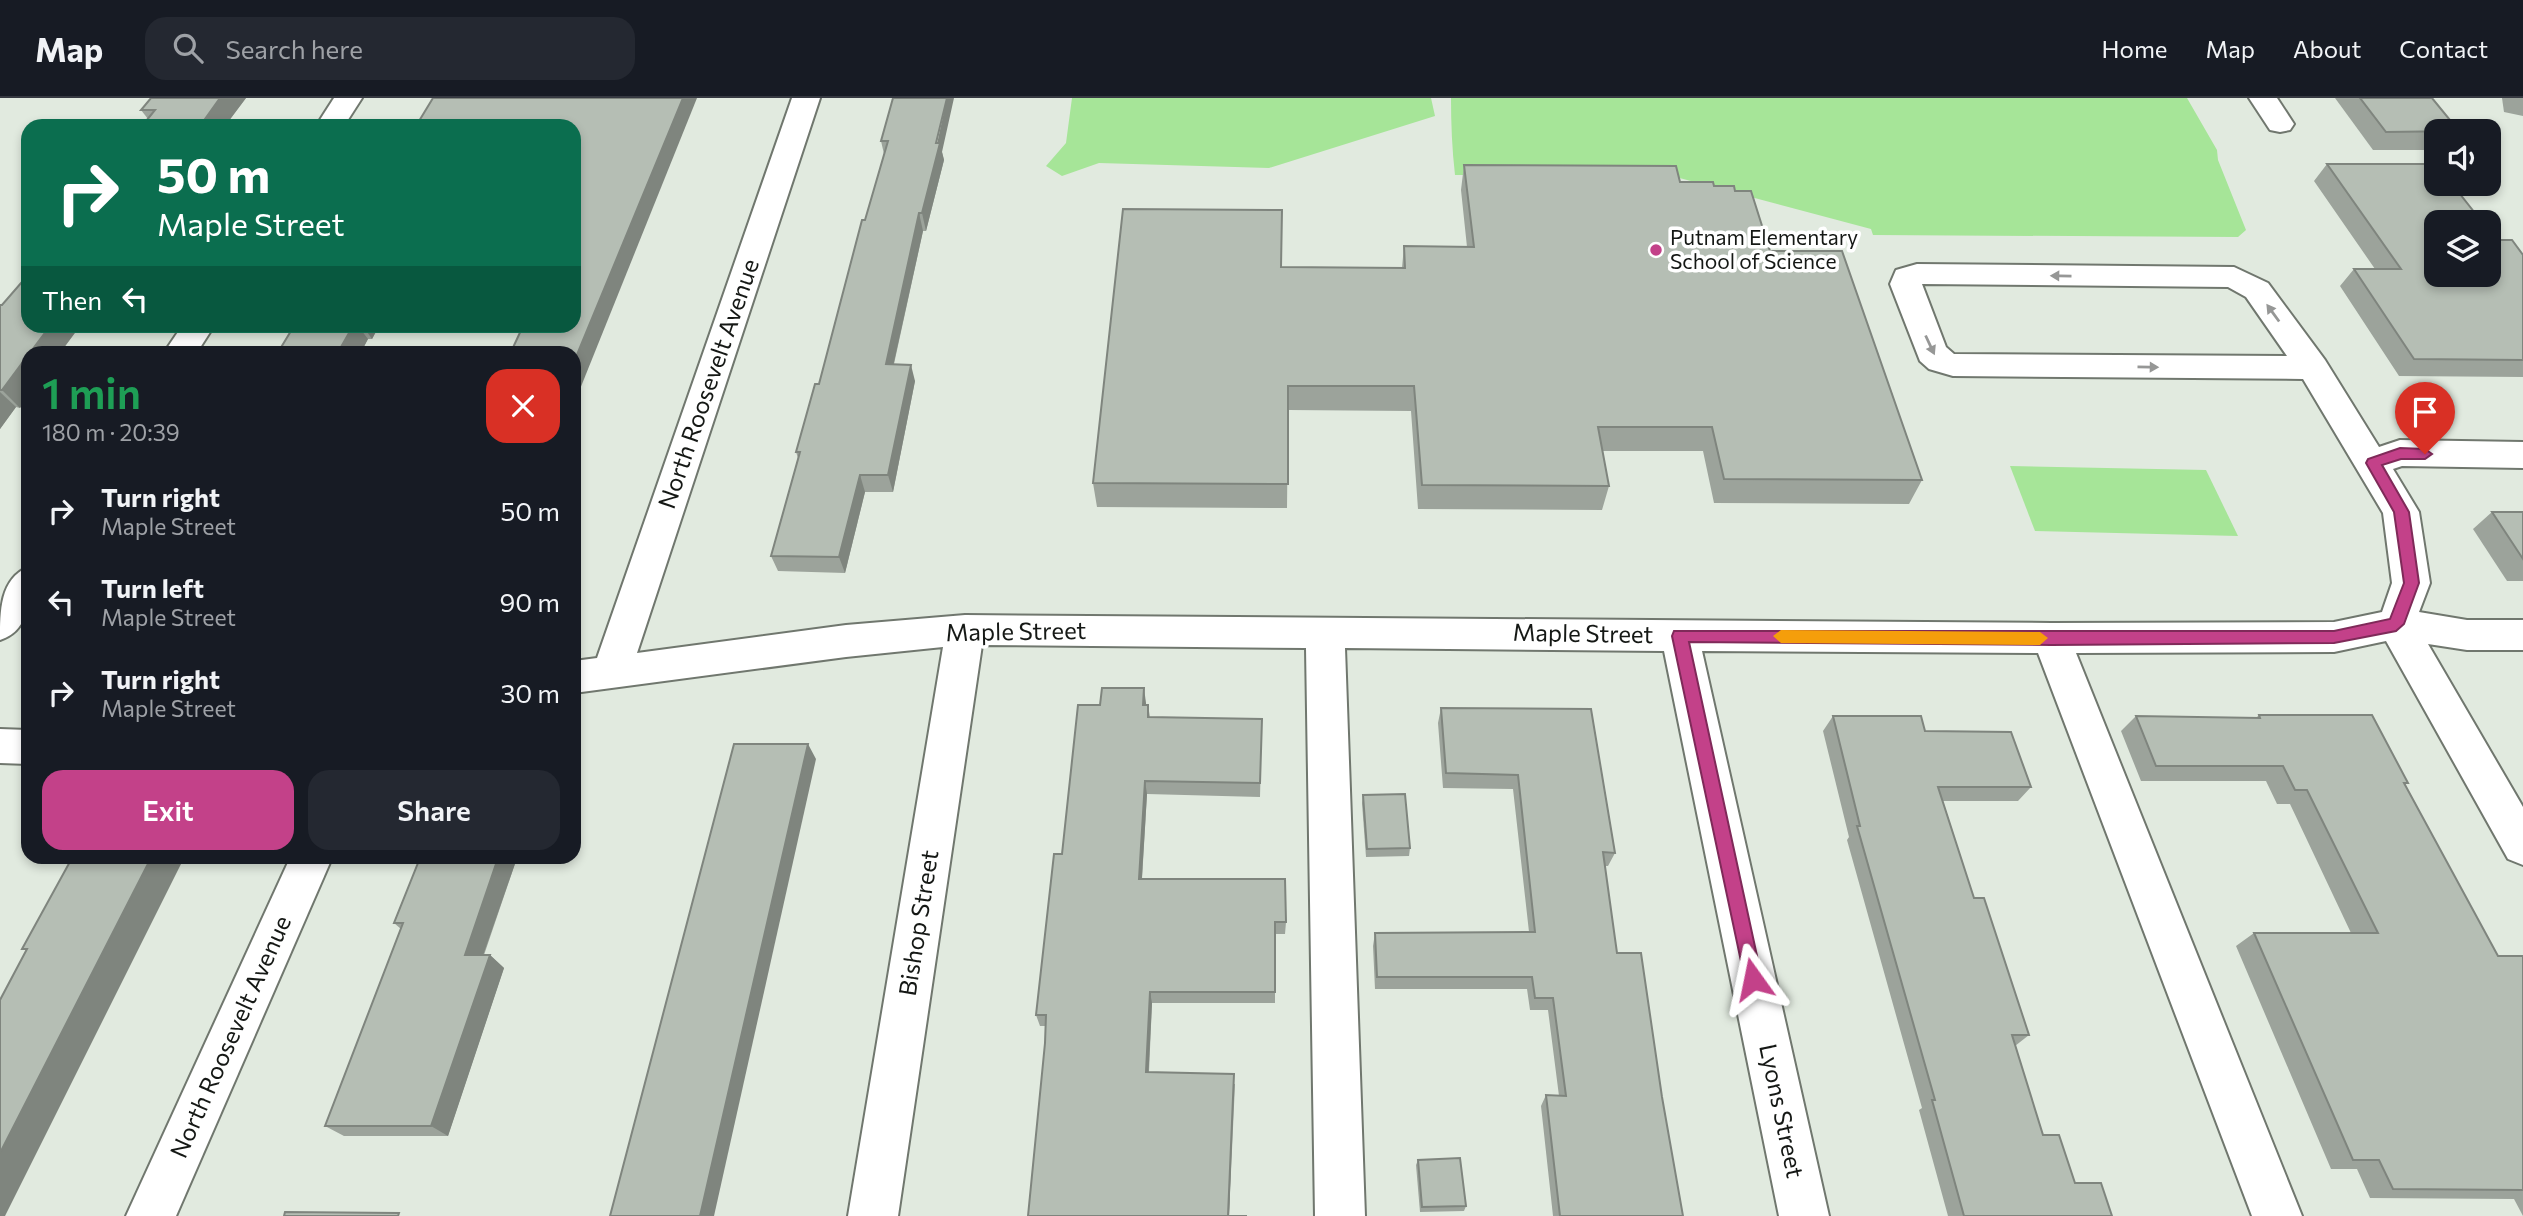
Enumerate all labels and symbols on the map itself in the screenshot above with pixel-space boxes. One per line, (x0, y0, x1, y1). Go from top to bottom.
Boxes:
place label: Putnam Elementary School of Science (1670, 224, 1858, 273)
marker: Putnam Elementary School of Science (1648, 242, 1664, 258)
street label: North Roosevelt Avenue (651, 255, 764, 512)
one-way arrow (2050, 270, 2072, 281)
one-way arrow (2266, 304, 2280, 322)
one-way arrow (1924, 335, 1936, 355)
one-way arrow (2137, 361, 2159, 373)
pin (2395, 382, 2455, 454)
street label: Maple Street (945, 615, 1087, 646)
street label: Maple Street (1512, 617, 1654, 648)
street label: Bishop Street (892, 848, 943, 998)
street label: North Roosevelt Avenue (163, 911, 296, 1162)
position arrow (1716, 942, 1790, 1016)
street label: Lyons Street (1754, 1041, 1811, 1181)

